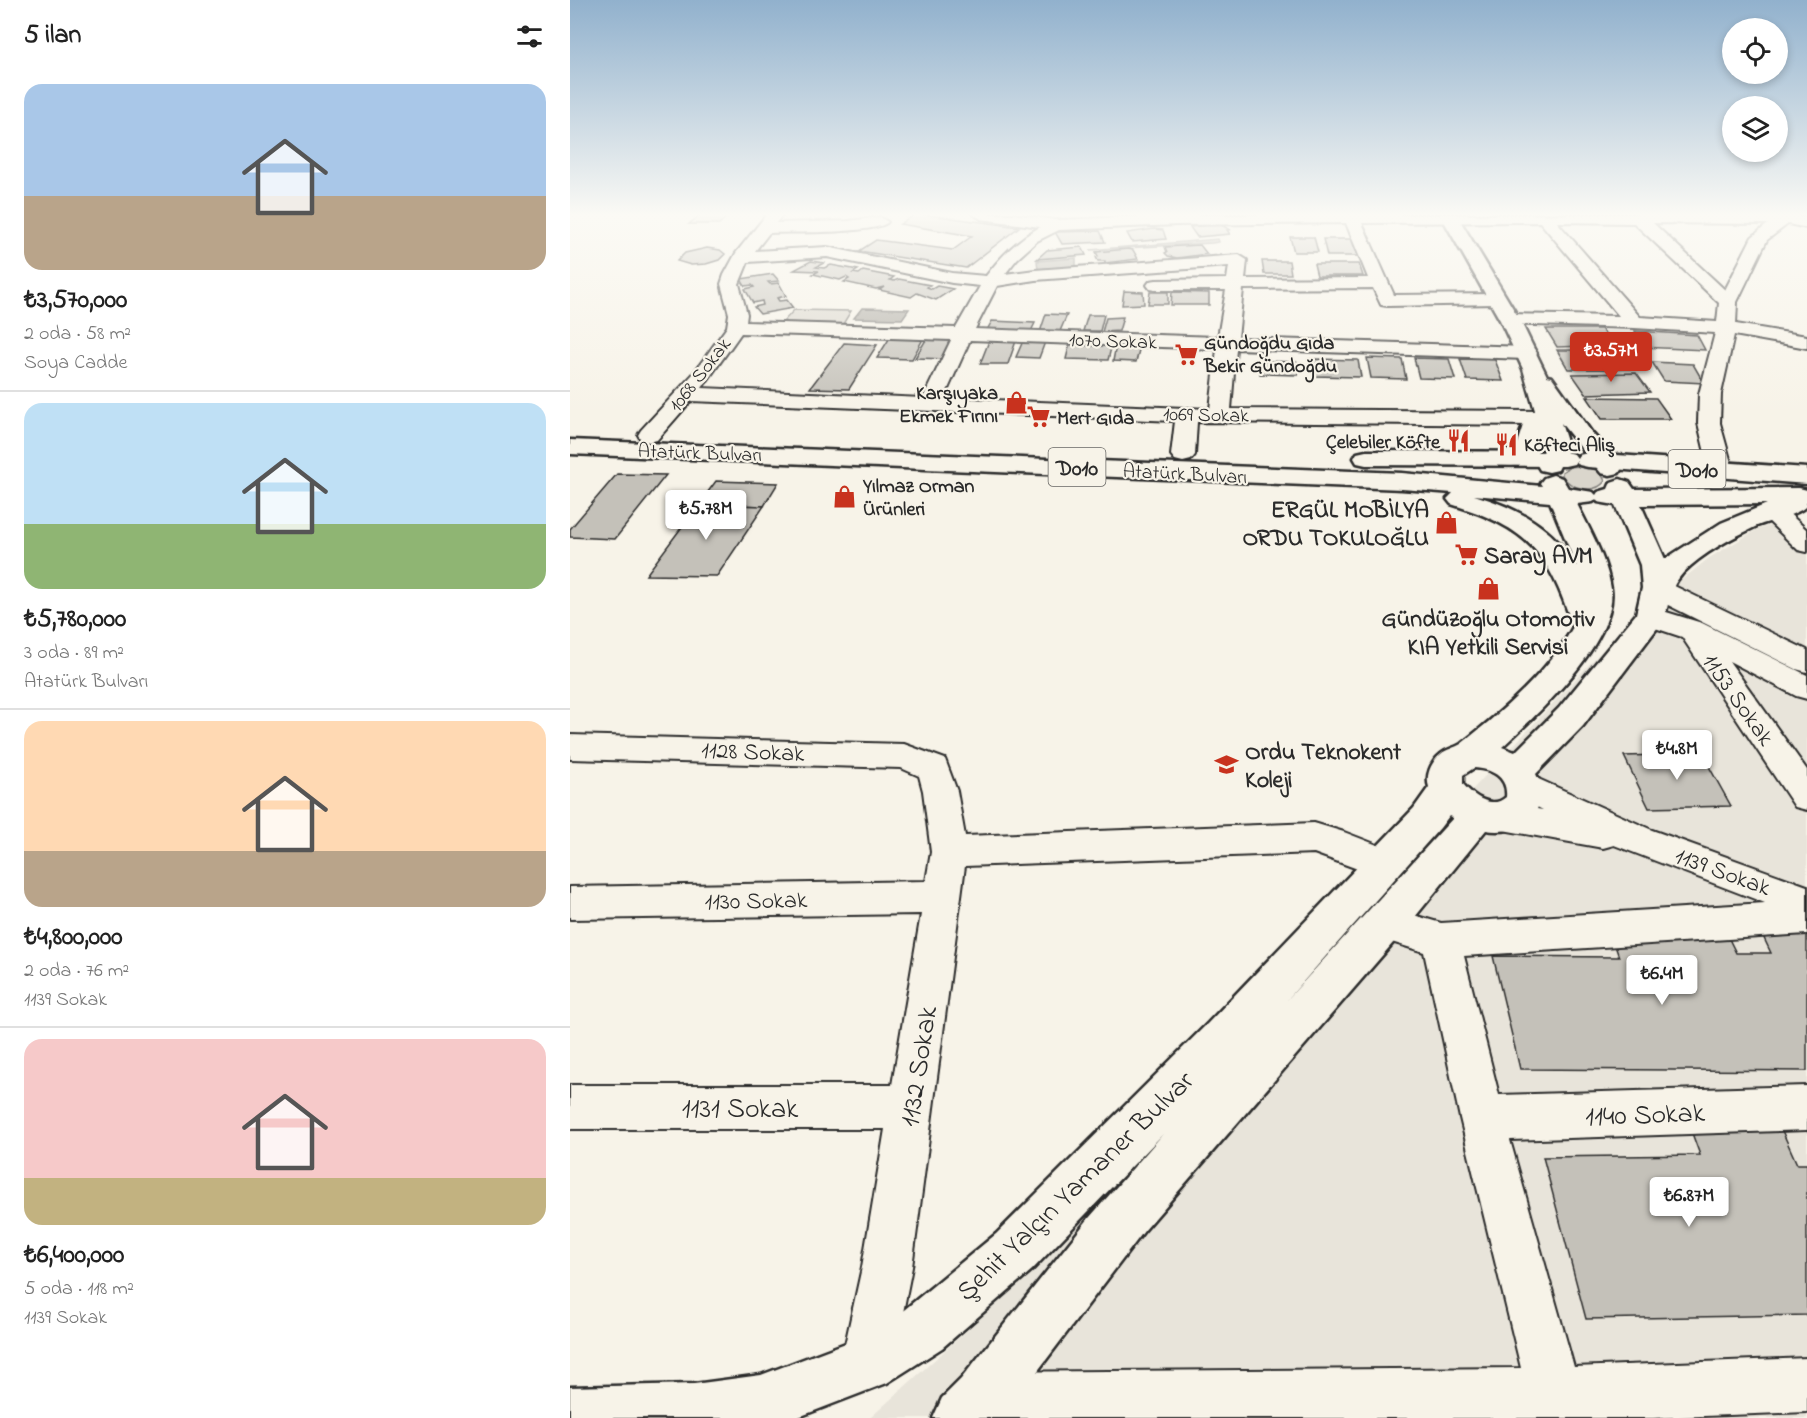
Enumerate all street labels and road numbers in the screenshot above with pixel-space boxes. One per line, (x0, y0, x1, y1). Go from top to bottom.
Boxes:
street label: 1070 Sokak (1069, 326, 1158, 359)
street label: 1068 Sokak (663, 332, 739, 419)
street label: 1069 Sokak (1163, 401, 1249, 432)
street label: Atatürk Bulvarı (637, 438, 763, 471)
road number: D010 (1048, 448, 1106, 486)
road number: D010 (1668, 450, 1726, 488)
street label: Atatürk Bulvarı (1122, 458, 1248, 493)
street label: 1153 Sokak (1692, 647, 1782, 754)
street label: 1128 Sokak (701, 734, 806, 773)
street label: 1139 Sokak (1669, 840, 1775, 907)
street label: 1130 Sokak (704, 884, 808, 921)
street label: 1132 Sokak (891, 1003, 950, 1130)
street label: Şehit Yalçın Yamaner Bulvar (948, 1062, 1205, 1312)
street label: 1131 Sokak (682, 1090, 799, 1131)
street label: 1140 Sokak (1585, 1094, 1706, 1139)

